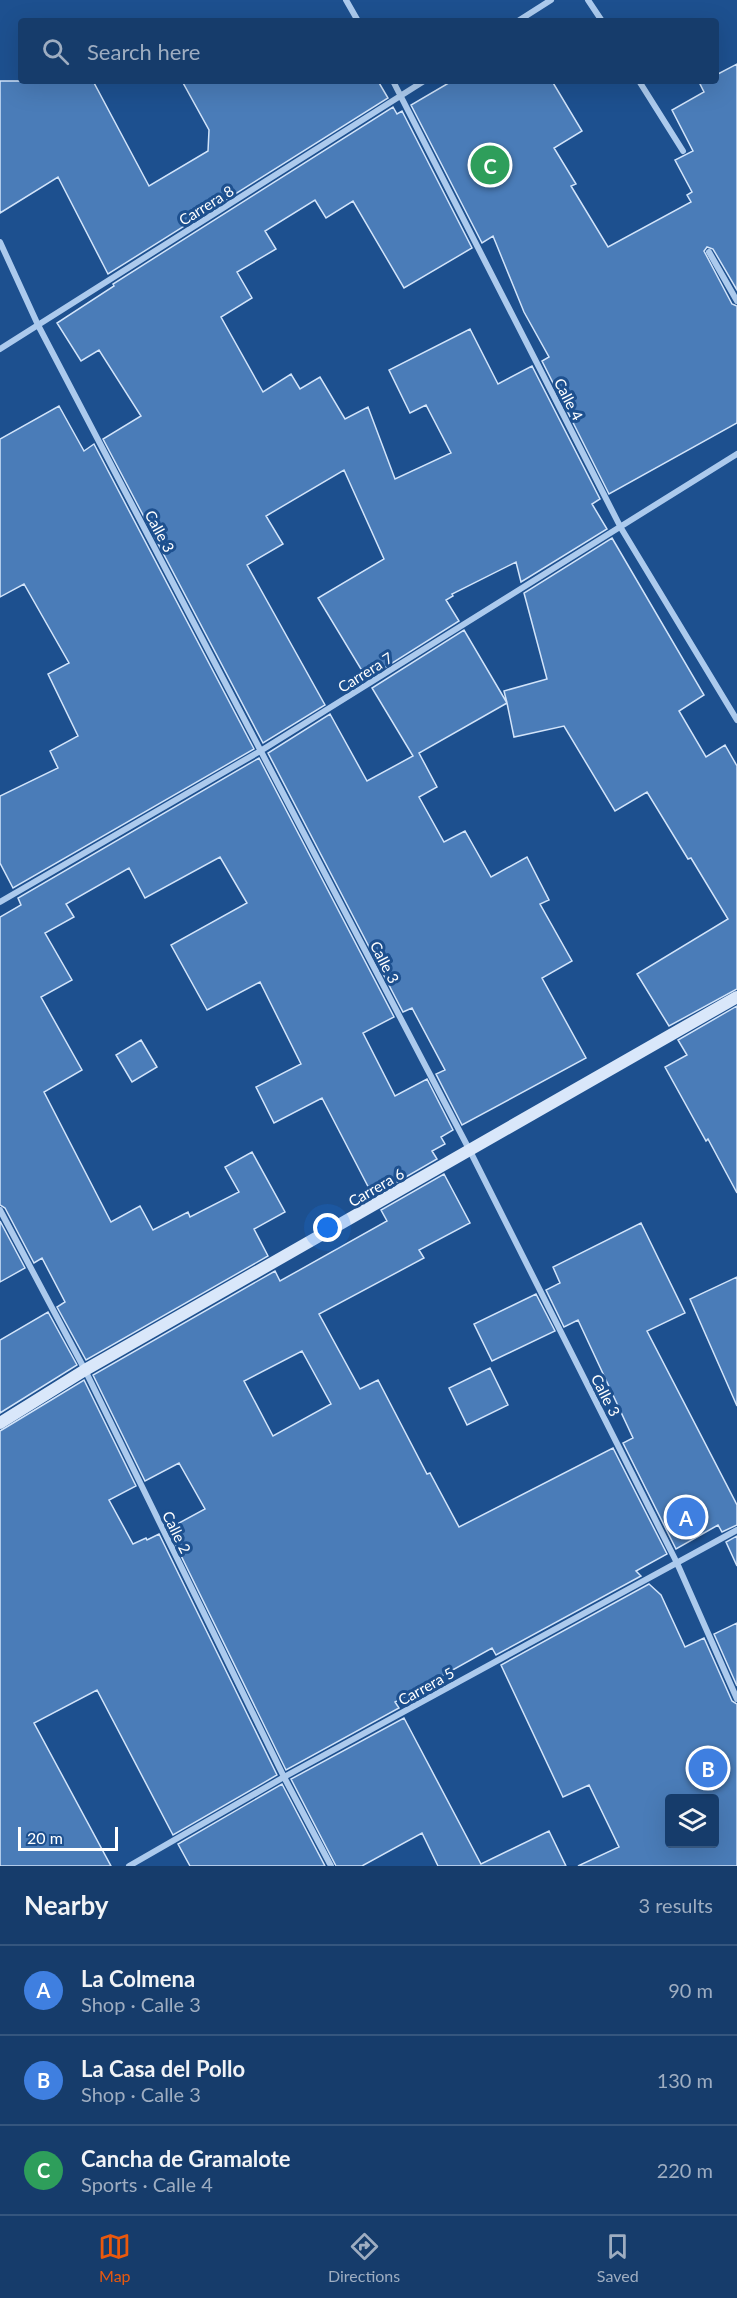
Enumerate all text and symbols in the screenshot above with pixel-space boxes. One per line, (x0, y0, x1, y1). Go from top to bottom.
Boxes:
search box (18, 18, 719, 84)
icon: search (39, 35, 72, 68)
text: Search here (87, 38, 200, 65)
pin: C (470, 142, 510, 188)
street label: Carrera 8 (175, 181, 237, 229)
street label: Calle 4 (551, 375, 587, 423)
street label: Calle 3 (141, 507, 179, 555)
street label: Carrera 7 (334, 648, 396, 696)
street label: Calle 3 (367, 938, 403, 986)
street label: Carrera 6 (345, 1164, 407, 1210)
your location (313, 1213, 342, 1242)
street label: Calle 3 (588, 1371, 624, 1419)
pin: A (666, 1494, 706, 1540)
street label: Calle 2 (159, 1508, 195, 1556)
street label: Carrera 5 (395, 1663, 457, 1709)
pin: B (688, 1746, 728, 1790)
map controls (665, 1794, 719, 1848)
button: layers (665, 1794, 719, 1848)
scale bar (18, 1824, 118, 1852)
text: 20 m (27, 1828, 63, 1847)
text: Nearby (24, 1889, 109, 1921)
text: 3 results (638, 1893, 713, 1917)
text: La Colmena (81, 1965, 195, 1992)
text: A (37, 1978, 50, 2002)
text: 90 m (668, 1978, 713, 2002)
text: Shop · Calle 3 (81, 1992, 201, 2016)
text: La Casa del Pollo (81, 2055, 245, 2082)
text: B (37, 2068, 50, 2092)
text: 130 m (657, 2068, 713, 2092)
text: Shop · Calle 3 (81, 2082, 201, 2106)
text: Cancha de Gramalote (81, 2145, 291, 2172)
text: C (37, 2158, 50, 2182)
text: 220 m (657, 2158, 713, 2182)
text: Sports · Calle 4 (81, 2172, 213, 2196)
tab: Map (98, 2230, 131, 2285)
tab: Directions (328, 2230, 400, 2285)
tab: Saved (597, 2230, 639, 2285)

